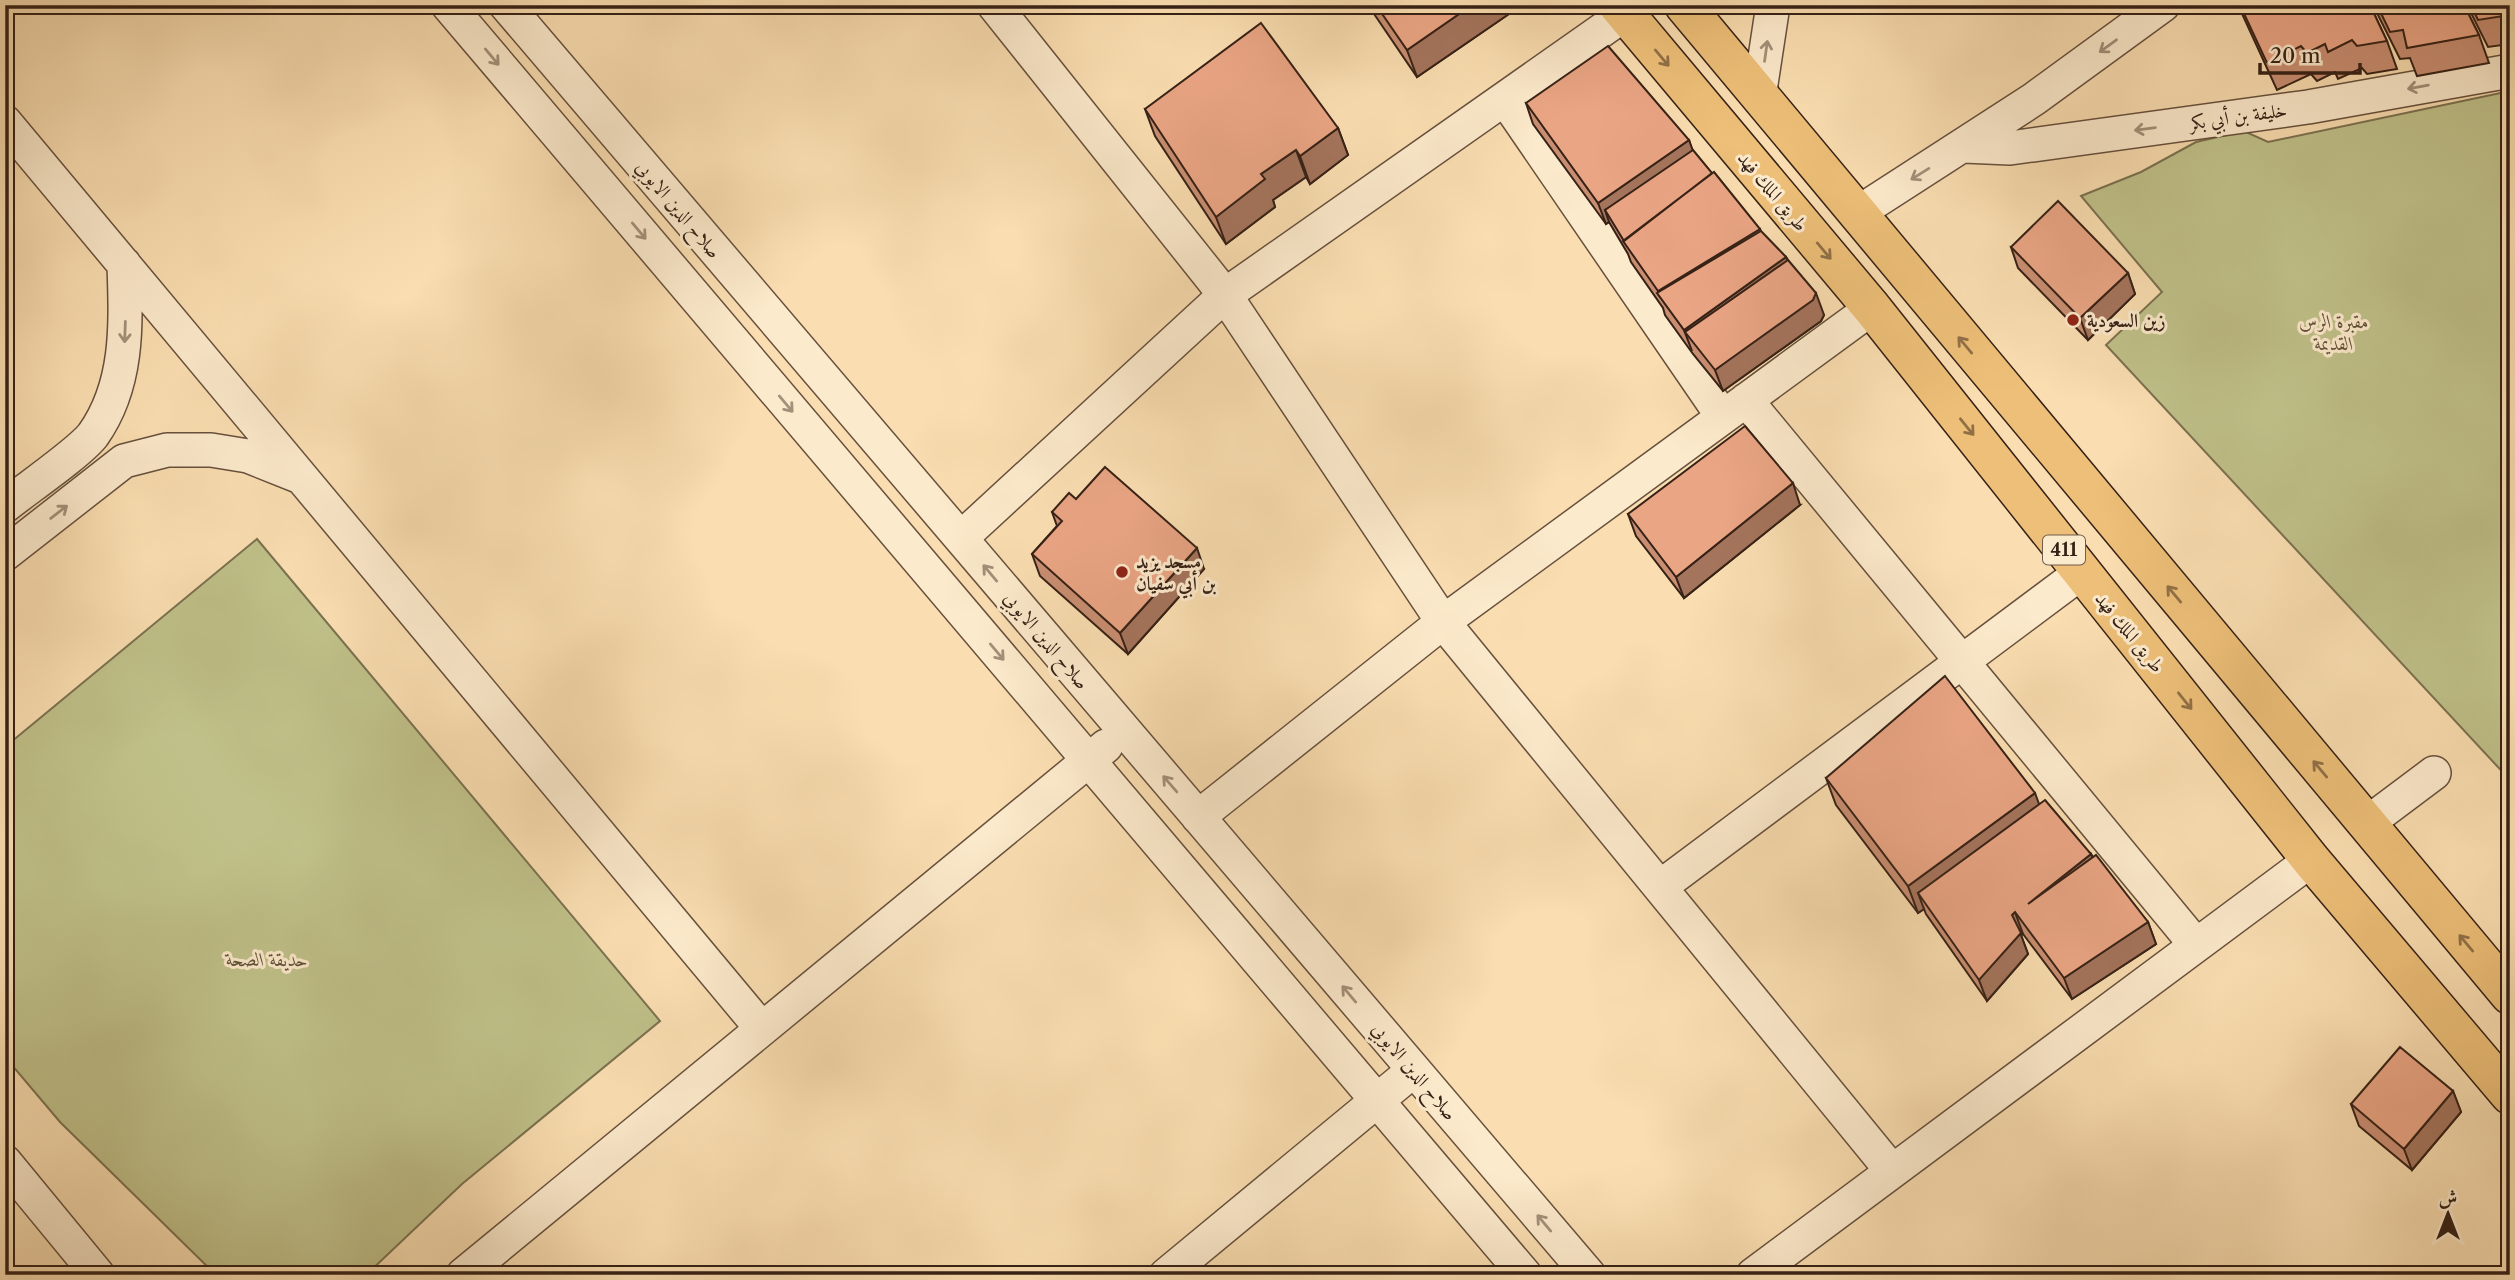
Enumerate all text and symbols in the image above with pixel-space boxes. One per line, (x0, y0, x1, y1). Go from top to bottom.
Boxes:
scale bar (2260, 32, 2359, 76)
one-way arrow (2099, 38, 2117, 53)
one-way arrow (1759, 40, 1772, 63)
text: 20 m (2270, 43, 2321, 68)
one-way arrow (484, 48, 500, 66)
one-way arrow (1654, 48, 1670, 66)
one-way arrow (2407, 81, 2430, 94)
street label: خليفة بن أبي بكر (2186, 97, 2289, 139)
one-way arrow (2134, 123, 2157, 136)
street label: طريق الملك فهد (1732, 147, 1813, 236)
street label: صلاح الدين الايوبي (626, 156, 726, 267)
one-way arrow (1910, 167, 1930, 181)
one-way arrow (631, 221, 647, 239)
one-way arrow (1816, 241, 1832, 259)
place label: زين السعودية (2087, 309, 2166, 333)
park label: مقبرة الرس القديمة (2299, 310, 2369, 355)
marker: زين السعودية (2065, 312, 2081, 328)
one-way arrow (118, 321, 131, 344)
one-way arrow (1957, 336, 1973, 354)
one-way arrow (778, 395, 794, 413)
one-way arrow (1959, 418, 1974, 436)
one-way arrow (49, 504, 68, 519)
road number: 411 (2043, 536, 2085, 564)
place label: مسجد يزيد بن أبي سفيان (1136, 550, 1216, 599)
one-way arrow (982, 564, 998, 582)
marker: مسجد يزيد بن أبي سفيان (1114, 564, 1130, 580)
one-way arrow (2166, 586, 2182, 604)
street label: صلاح الدين الايوبي (994, 587, 1094, 698)
street label: طريق الملك فهد (2089, 587, 2169, 678)
one-way arrow (989, 643, 1005, 661)
one-way arrow (2177, 692, 2193, 710)
one-way arrow (2312, 760, 2328, 778)
one-way arrow (1162, 775, 1178, 793)
one-way arrow (2458, 935, 2474, 953)
park label: حديقة الصحة (224, 948, 308, 972)
one-way arrow (1341, 985, 1357, 1003)
street label: صلاح الدين الايوبي (1362, 1018, 1462, 1129)
north arrow (2414, 1178, 2484, 1248)
text: ش (2439, 1186, 2457, 1209)
one-way arrow (1536, 1214, 1552, 1232)

